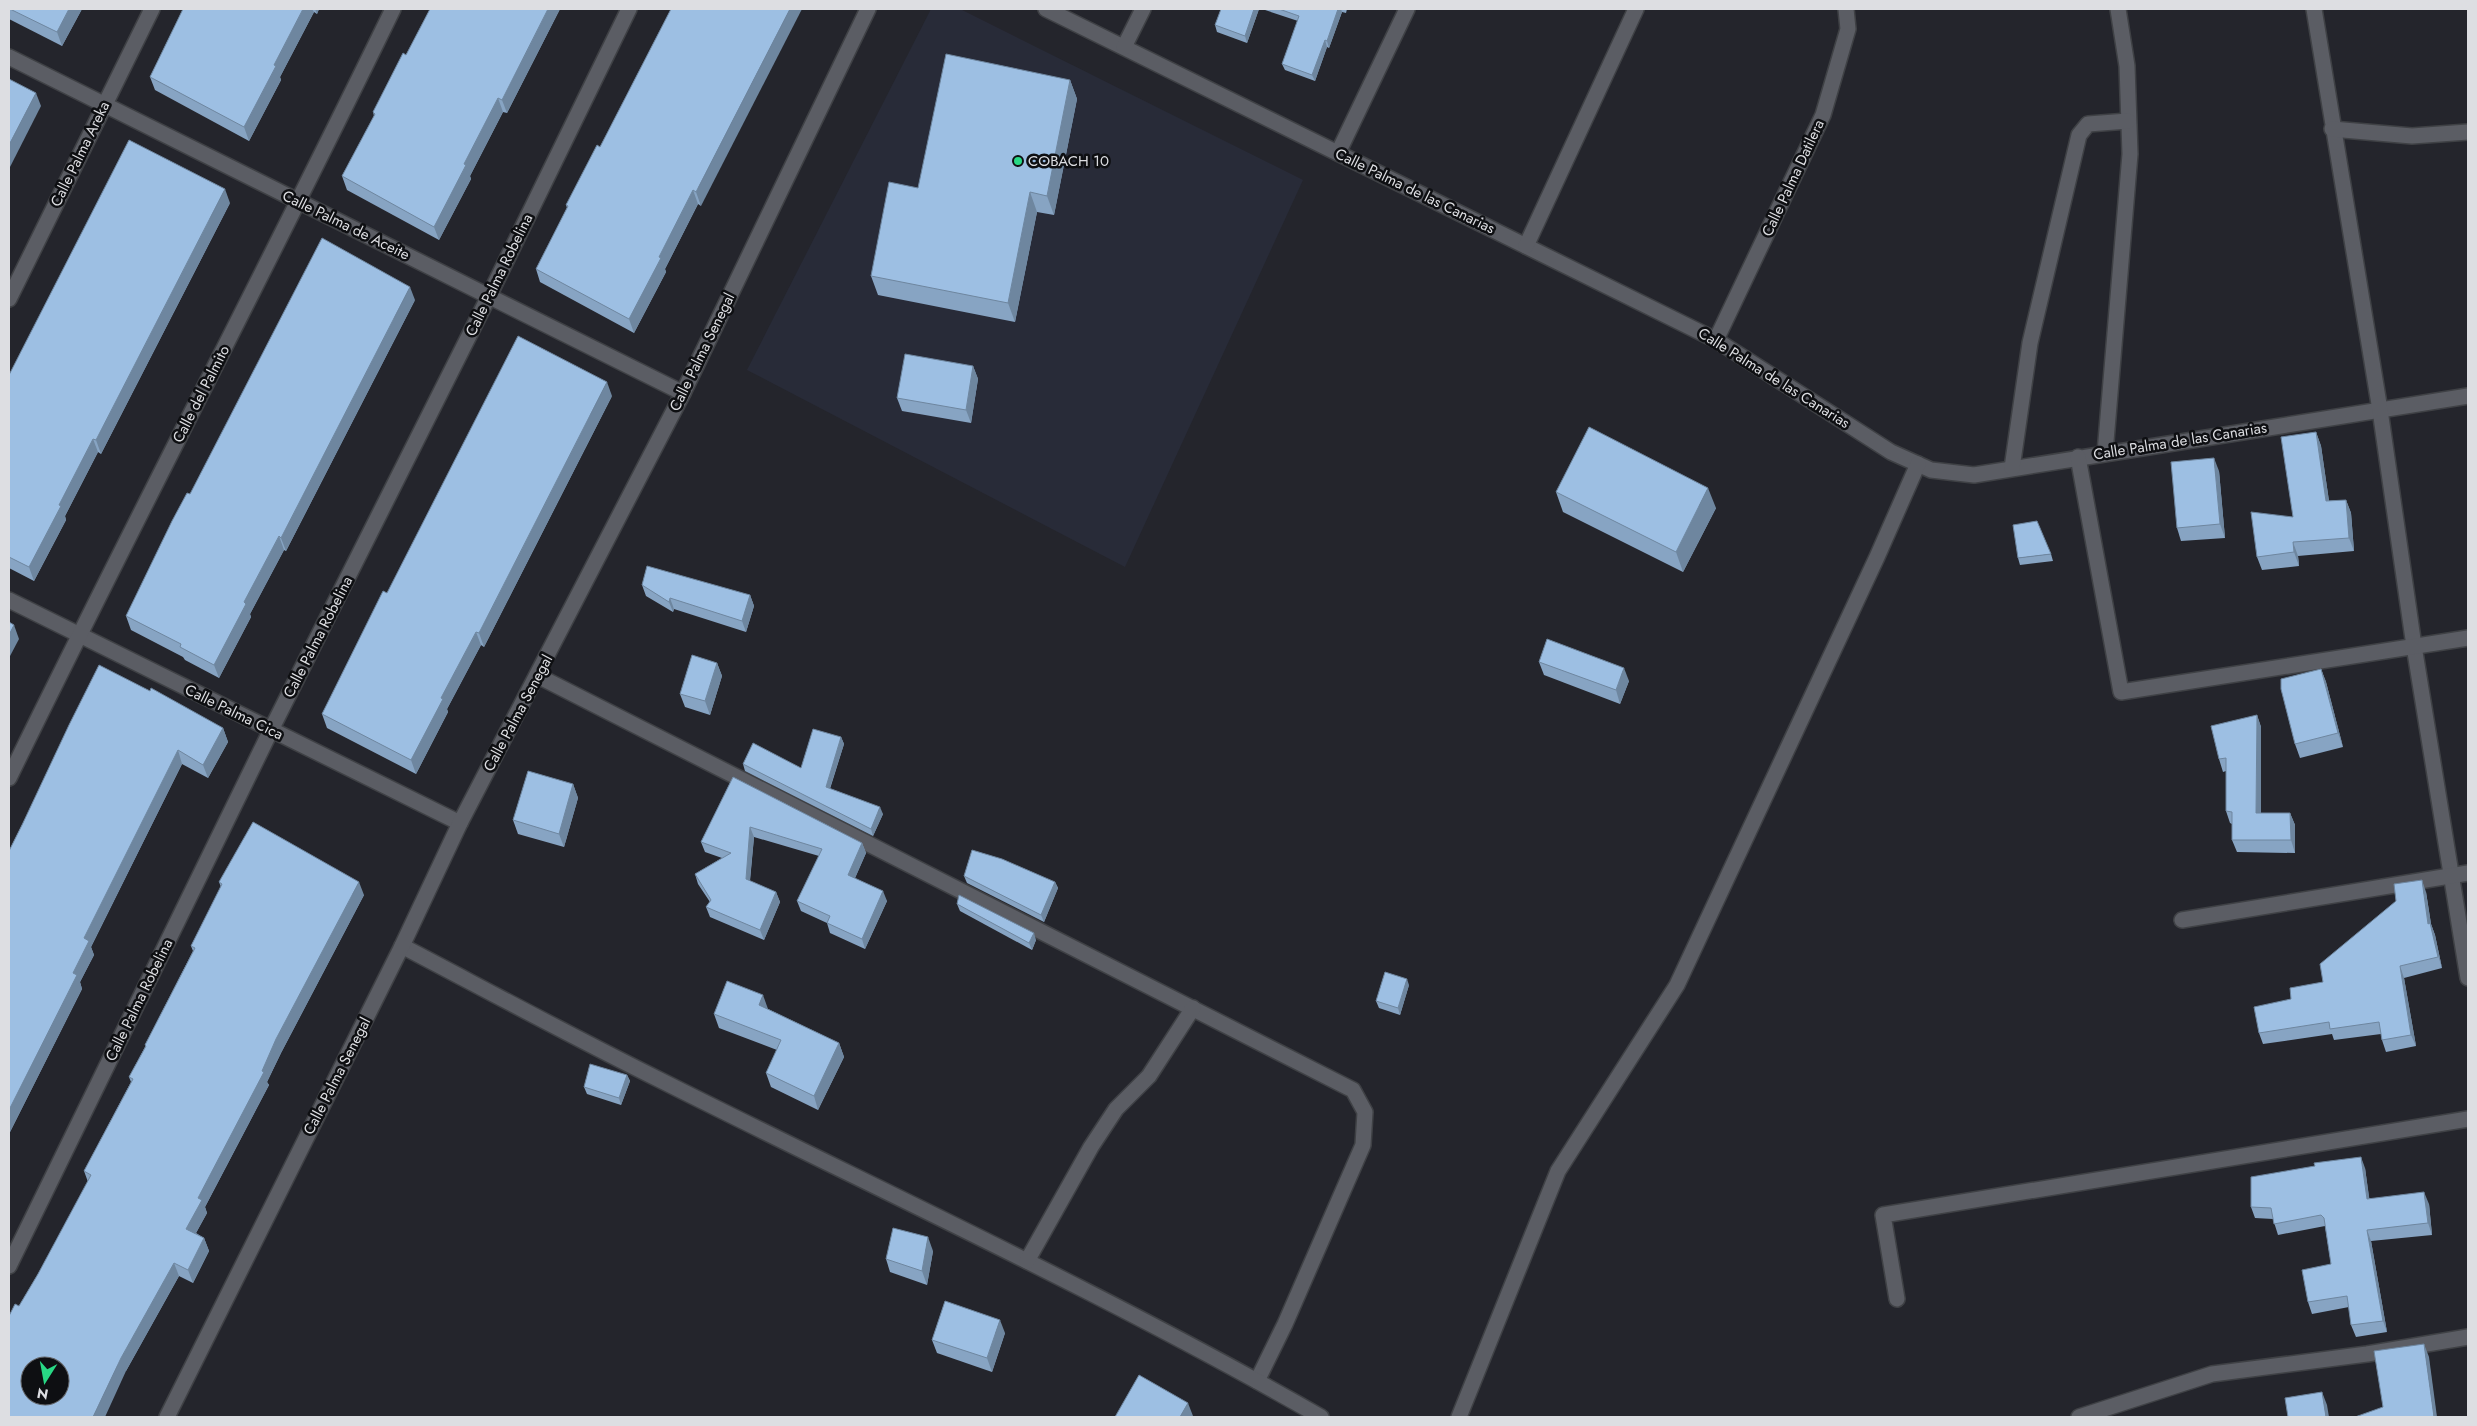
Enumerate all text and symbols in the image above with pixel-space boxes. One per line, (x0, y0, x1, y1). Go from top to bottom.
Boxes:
street label: Calle Palma Areka (45, 98, 115, 210)
street label: Calle Palma Datilera (1756, 116, 1830, 240)
street label: Calle Palma de las Canarias (1331, 143, 1499, 239)
place label: COBACH 10 (1028, 150, 1109, 172)
marker: COBACH 10 (1012, 155, 1024, 167)
street label: Calle Palma de Aceite (279, 185, 414, 266)
street label: Calle Palma Robelina (460, 210, 538, 340)
street label: Calle Palma Senegal (664, 289, 740, 415)
street label: Calle Palma de las Canarias (1694, 322, 1854, 434)
street label: Calle del Palmito (167, 341, 235, 447)
street label: Calle Palma de las Canarias (2092, 416, 2268, 466)
street label: Calle Palma Robelina (278, 572, 358, 702)
street label: Calle Palma Senegal (478, 651, 558, 775)
street label: Calle Palma Cica (181, 679, 287, 745)
street label: Calle Palma Robelina (100, 935, 178, 1065)
street label: Calle Palma Senegal (298, 1013, 376, 1139)
north arrow (20, 1356, 70, 1406)
text: N (35, 1383, 50, 1405)

